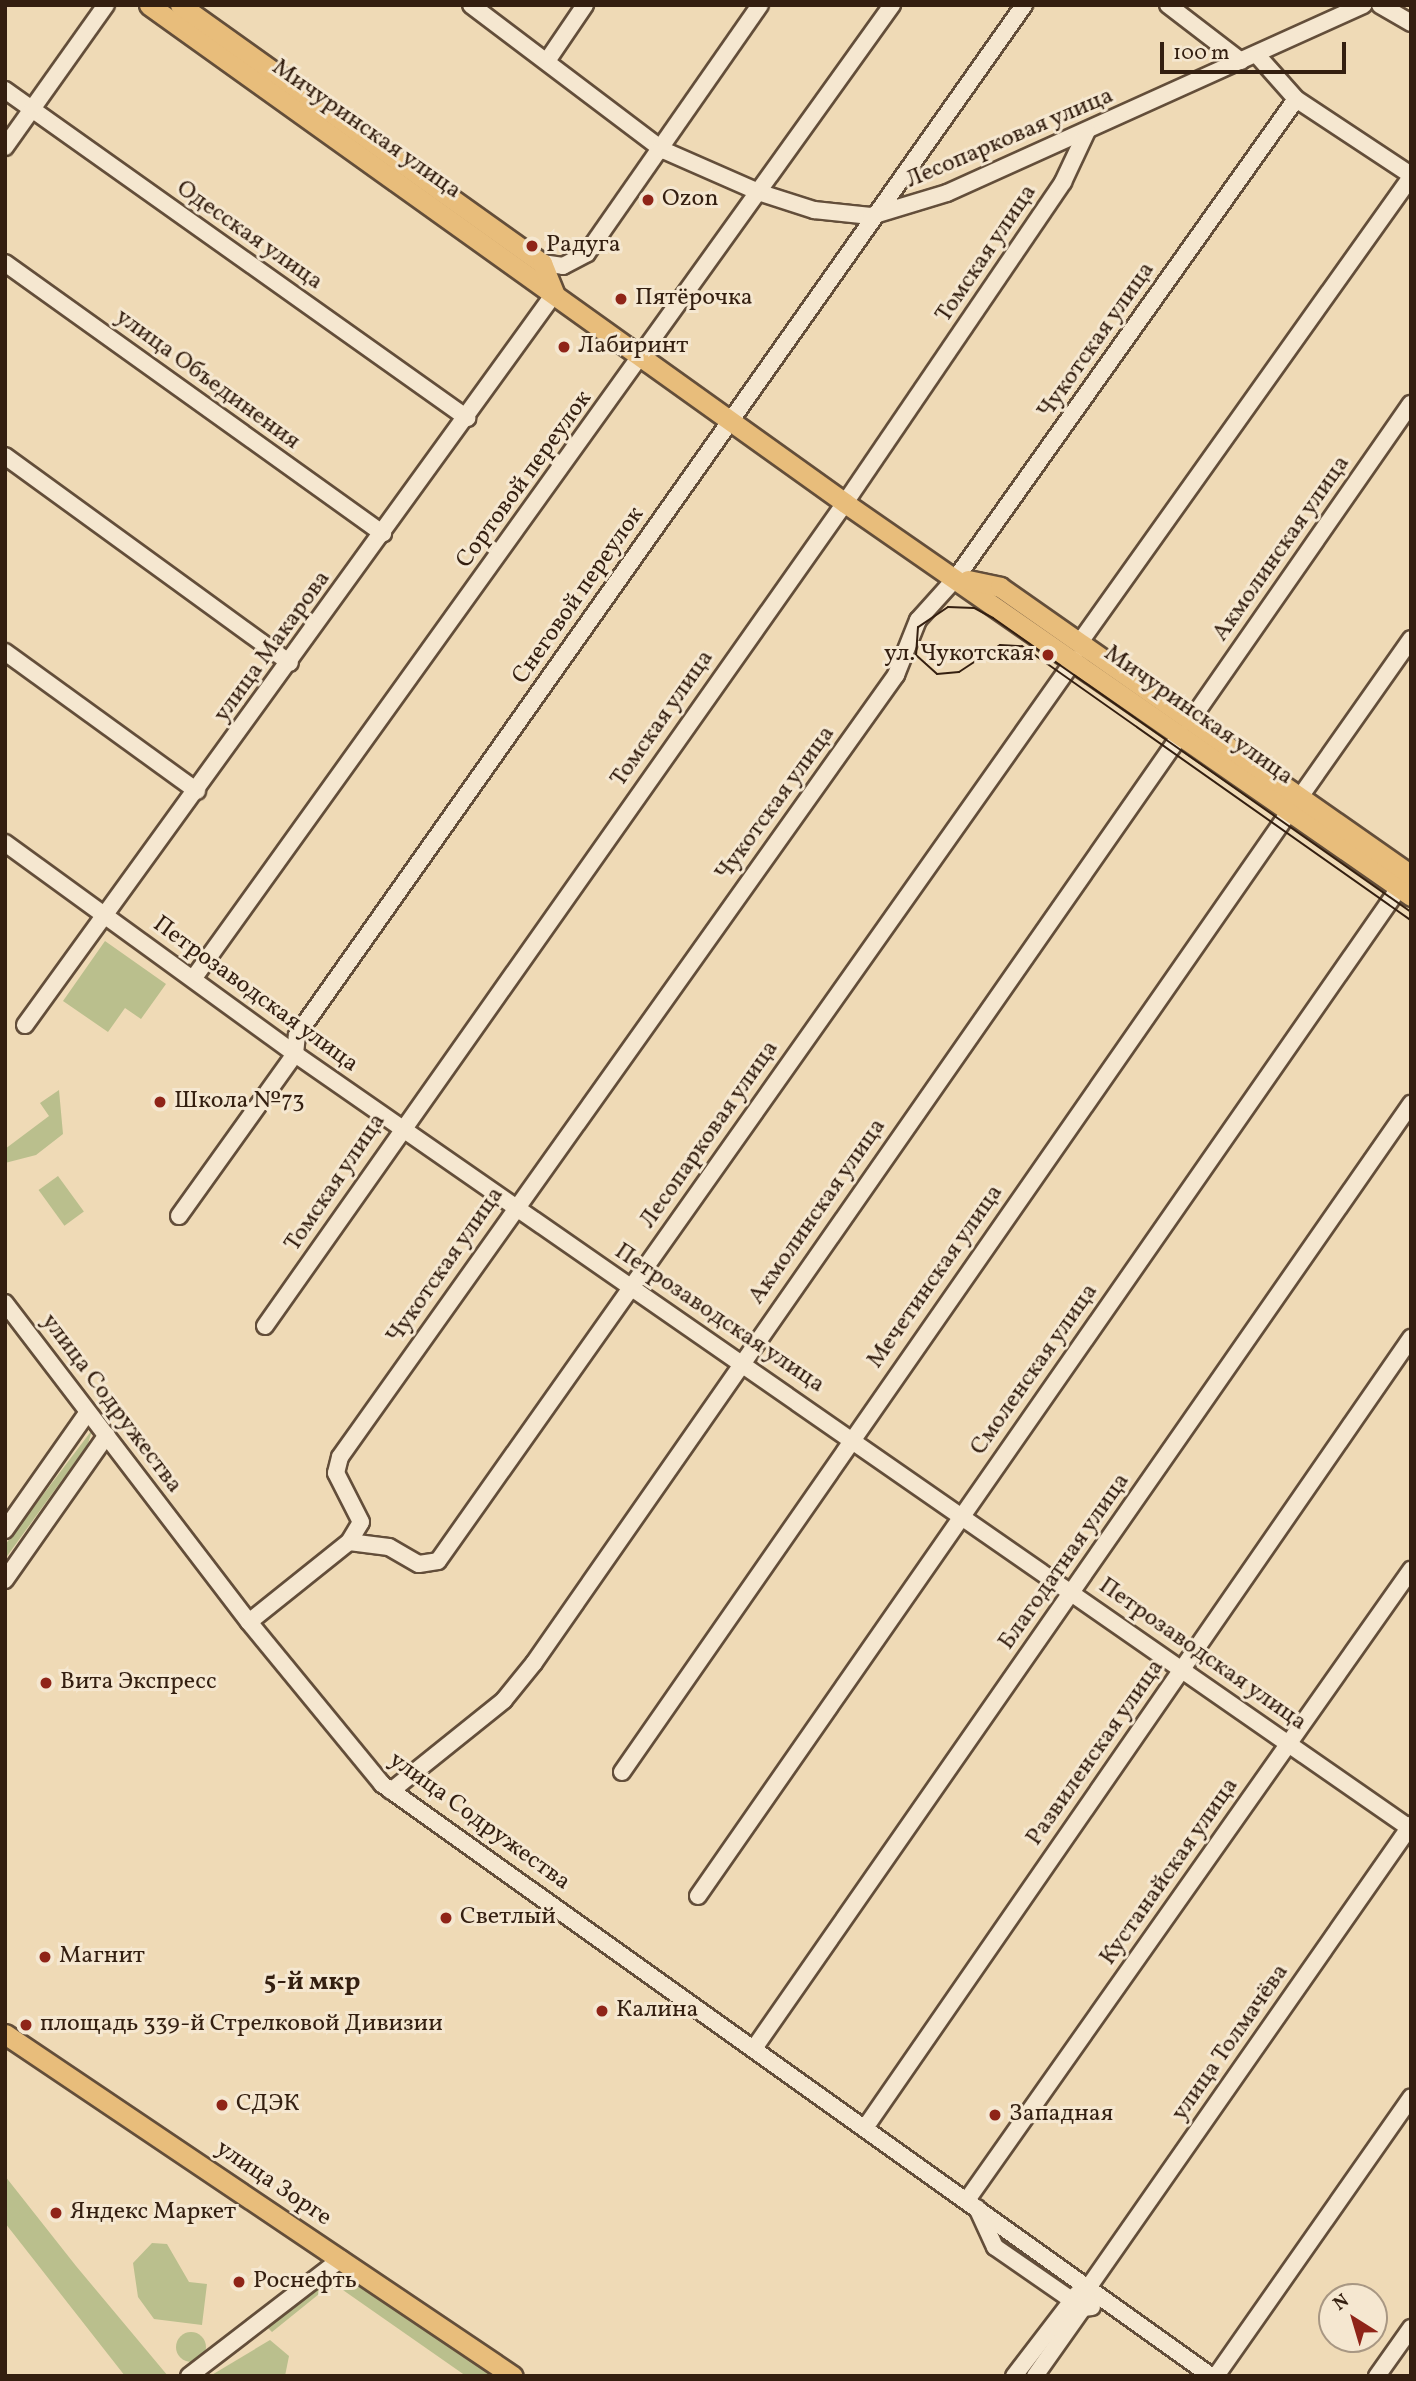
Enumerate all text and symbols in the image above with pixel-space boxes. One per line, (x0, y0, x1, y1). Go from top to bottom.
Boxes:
scale bar (1164, 28, 1350, 72)
text: 100 m (1173, 39, 1230, 68)
street label: Мичуринская улица (266, 54, 466, 206)
street label: Лесопарковая улица (902, 82, 1118, 196)
street label: Одесская улица (170, 175, 328, 297)
street label: Томская улица (930, 179, 1044, 329)
place label: Ozon (662, 186, 719, 214)
marker: Ozon (640, 192, 656, 208)
place label: Радуга (546, 232, 621, 260)
marker: Радуга (524, 238, 540, 254)
street label: Чукотская улица (1032, 257, 1162, 425)
place label: Пятёрочка (635, 285, 753, 313)
marker: Пятёрочка (613, 291, 629, 307)
street label: улица Объединения (109, 303, 305, 457)
place label: Лабиринт (578, 333, 688, 361)
marker: Лабиринт (556, 339, 572, 355)
street label: Сортовой переулок (451, 386, 599, 574)
street label: Акмолинская улица (1207, 450, 1357, 648)
street label: Снеговой переулок (507, 502, 651, 690)
street label: улица Макарова (208, 565, 338, 729)
street label: Мичуринская улица (1098, 640, 1298, 792)
place label: ул. Чукотская (884, 641, 1034, 669)
street label: Томская улица (605, 645, 721, 793)
marker: ул. Чукотская (1040, 647, 1056, 663)
street label: Чукотская улица (710, 720, 842, 888)
street label: Петрозаводская улица (146, 910, 364, 1080)
street label: Лесопарковая улица (634, 1035, 786, 1235)
place label: Школа №73 (174, 1088, 305, 1116)
marker: Школа №73 (152, 1094, 168, 1110)
street label: Томская улица (279, 1108, 393, 1258)
street label: Акмолинская улица (743, 1113, 893, 1311)
street label: Мечетинская улица (862, 1179, 1010, 1375)
street label: Чукотская улица (381, 1182, 511, 1350)
street label: Петрозаводская улица (608, 1238, 830, 1400)
street label: Смоленская улица (965, 1278, 1105, 1462)
street label: улица Содружества (34, 1309, 188, 1499)
street label: Благодатная улица (993, 1468, 1137, 1656)
street label: Петрозаводская улица (1092, 1572, 1312, 1738)
street label: Развиленская улица (1021, 1654, 1171, 1852)
place label: Вита Экспресс (60, 1669, 217, 1697)
marker: Вита Экспресс (38, 1675, 54, 1691)
street label: улица Содружества (383, 1747, 575, 1897)
street label: Кустанайская улица (1094, 1772, 1246, 1972)
place label: Светлый (460, 1904, 556, 1932)
marker: Светлый (438, 1910, 454, 1926)
place label: Магнит (59, 1943, 145, 1971)
marker: Магнит (37, 1949, 53, 1965)
street label: улица Толмачёва (1166, 1959, 1296, 2127)
district label: 5-й мкр (264, 1967, 360, 1999)
place label: Калина (616, 1997, 699, 2025)
marker: Калина (594, 2003, 610, 2019)
place label: площадь 339-й Стрелковой Дивизии (40, 2011, 443, 2039)
marker: площадь 339-й Стрелковой Дивизии (18, 2017, 34, 2033)
place label: СДЭК (236, 2091, 300, 2119)
marker: СДЭК (214, 2097, 230, 2113)
place label: Западная (1009, 2101, 1113, 2129)
marker: Западная (987, 2107, 1003, 2123)
street label: улица Зорге (210, 2135, 336, 2233)
place label: Яндекс Маркет (70, 2199, 236, 2227)
marker: Яндекс Маркет (48, 2205, 64, 2221)
place label: Роснефть (253, 2268, 357, 2296)
marker: Роснефть (231, 2274, 247, 2290)
north arrow (1318, 2283, 1388, 2353)
text: N (1328, 2288, 1355, 2317)

